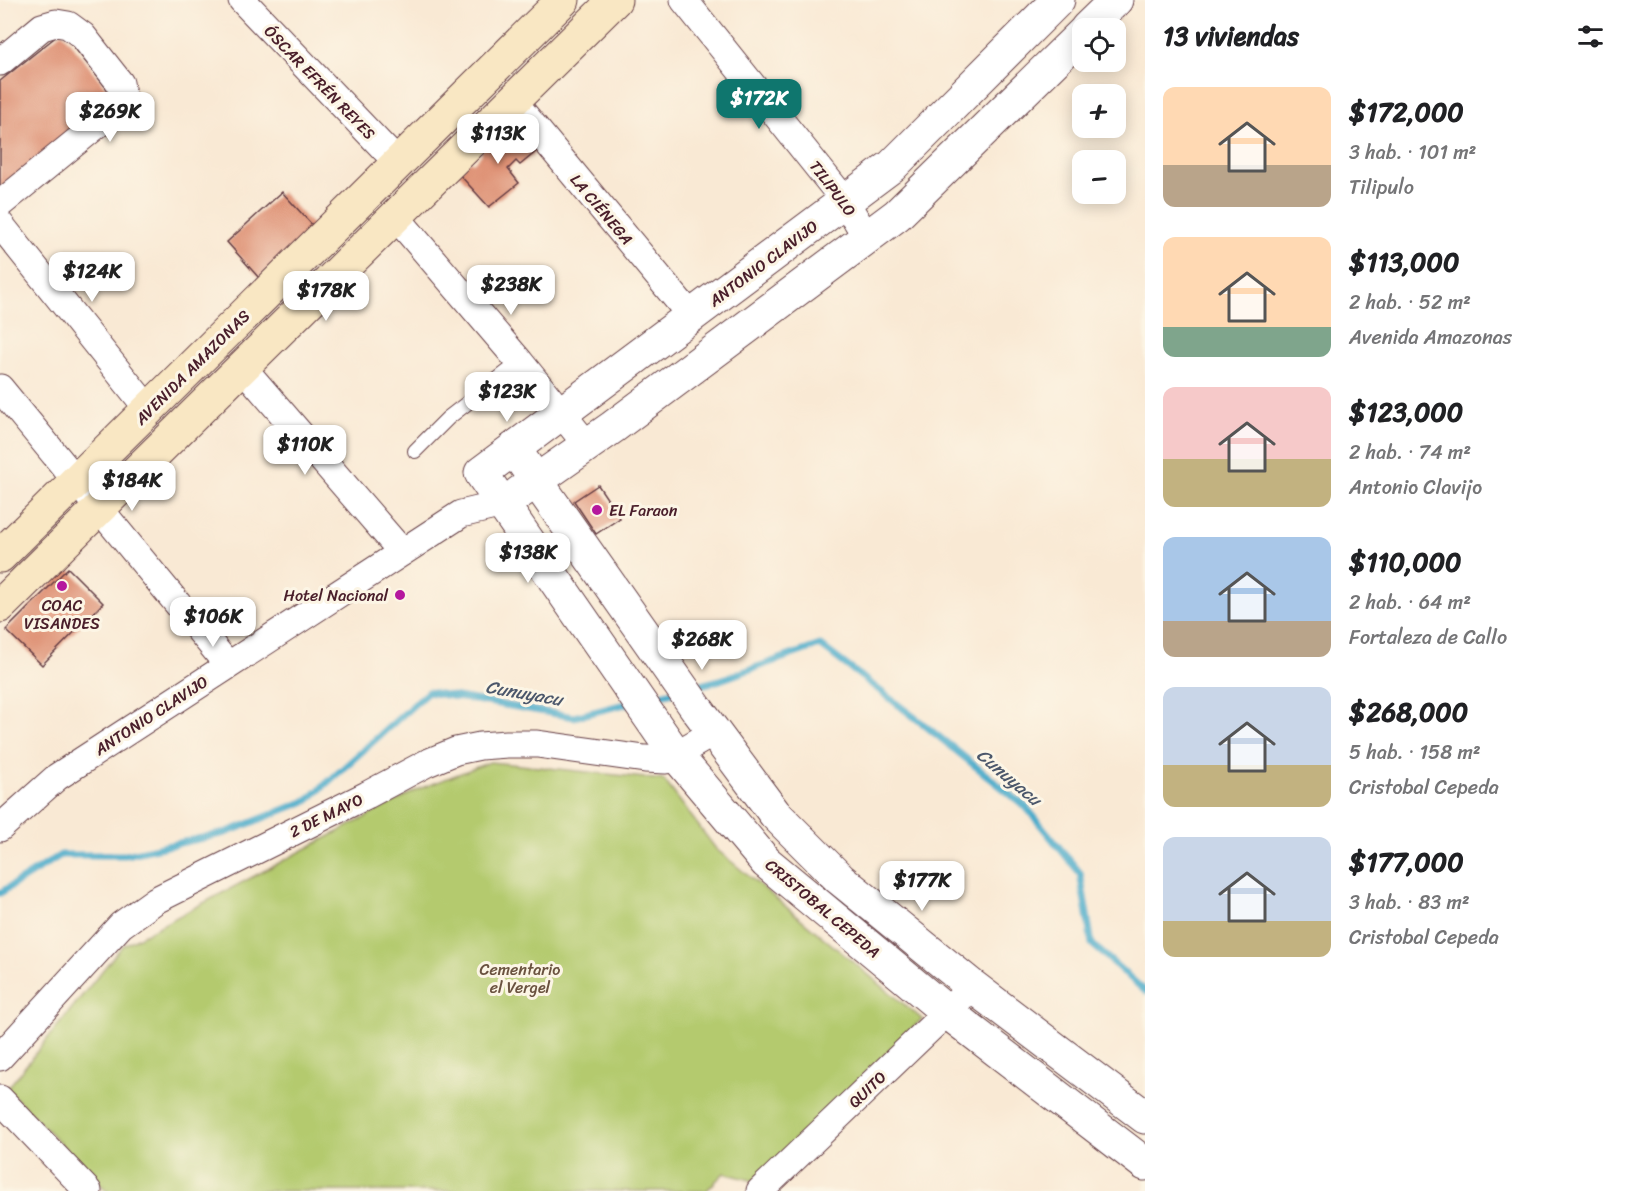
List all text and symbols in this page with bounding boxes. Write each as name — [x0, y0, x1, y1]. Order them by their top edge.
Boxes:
text: 13 viviendas — [1163, 13, 1299, 59]
street label: ÓSCAR EFRÉN REYES — [257, 18, 383, 147]
map controls — [1072, 18, 1126, 204]
button: locate — [1072, 18, 1126, 72]
icon: filters — [1574, 20, 1607, 53]
pin: $172K — [717, 79, 801, 130]
text: $172K — [730, 81, 788, 116]
button: + — [1072, 84, 1126, 138]
text: $172,000 — [1349, 89, 1464, 135]
pin: $269K — [68, 92, 152, 143]
text: $269K — [80, 94, 140, 129]
icon: home — [1211, 111, 1283, 183]
pin: $113K — [456, 114, 540, 165]
text: $113K — [471, 116, 525, 151]
text: 3 hab. · 101 m² — [1349, 135, 1476, 170]
button: − — [1072, 150, 1126, 204]
street label: TILIPULO — [802, 154, 864, 223]
street label: LA CIÉNEGA — [563, 167, 641, 252]
text: Tilipulo — [1349, 170, 1414, 205]
street label: ANTONIO CLAVIJO — [701, 212, 824, 315]
text: $113,000 — [1349, 239, 1459, 285]
pin: $124K — [50, 252, 134, 303]
text: $124K — [63, 254, 121, 289]
icon: home — [1211, 261, 1283, 333]
pin: $238K — [469, 265, 553, 316]
text: $238K — [481, 267, 541, 302]
pin: $178K — [284, 271, 368, 322]
text: $178K — [297, 273, 355, 308]
text: 2 hab. · 52 m² — [1349, 285, 1471, 320]
street label: AVENIDA AMAZONAS — [127, 302, 257, 433]
text: Avenida Amazonas — [1349, 320, 1512, 355]
pin: $123K — [465, 372, 549, 423]
text: $123K — [479, 374, 535, 409]
text: $123,000 — [1349, 389, 1463, 435]
icon: home — [1211, 411, 1283, 483]
pin: $110K — [263, 425, 347, 476]
text: $110K — [277, 427, 333, 462]
text: 2 hab. · 74 m² — [1349, 435, 1471, 470]
pin: $184K — [90, 461, 174, 512]
text: $184K — [103, 463, 161, 498]
text: Antonio Clavijo — [1349, 470, 1482, 505]
place label: EL Faraon — [609, 496, 678, 525]
marker: EL Faraon — [590, 503, 604, 517]
pin: $138K — [486, 533, 570, 584]
text: $138K — [499, 535, 557, 570]
text: $110,000 — [1349, 539, 1462, 585]
icon: home — [1211, 561, 1283, 633]
marker: COAC VISANDES — [55, 579, 69, 593]
place label: Hotel Nacional — [284, 581, 388, 610]
text: 2 hab. · 64 m² — [1349, 585, 1471, 620]
marker: Hotel Nacional — [393, 588, 407, 602]
place label: COAC VISANDES — [24, 591, 100, 638]
pin: $106K — [171, 597, 255, 648]
text: $106K — [184, 599, 242, 634]
pin: $268K — [660, 620, 744, 671]
text: Fortaleza de Callo — [1349, 620, 1507, 655]
text: $268K — [672, 622, 732, 657]
street label: ANTONIO CLAVIJO — [88, 668, 214, 764]
water label: Cunuyacu — [483, 671, 567, 716]
text: $268,000 — [1349, 689, 1468, 735]
icon: home — [1211, 711, 1283, 783]
text: 5 hab. · 158 m² — [1349, 735, 1481, 770]
water label: Cunuyacu — [969, 740, 1051, 816]
text: Cristobal Cepeda — [1349, 770, 1499, 805]
street label: 2 DE MAYO — [284, 785, 368, 846]
text: $177,000 — [1349, 839, 1464, 885]
street label: CRISTOBAL CEPEDA — [759, 851, 887, 966]
pin: $177K — [880, 861, 964, 912]
icon: home — [1211, 861, 1283, 933]
text: $177K — [893, 863, 951, 898]
text: 3 hab. · 83 m² — [1349, 885, 1470, 920]
text: Cristobal Cepeda — [1349, 920, 1499, 955]
park label: Cementario el Vergel — [480, 955, 560, 1002]
street label: QUITO — [841, 1063, 894, 1115]

